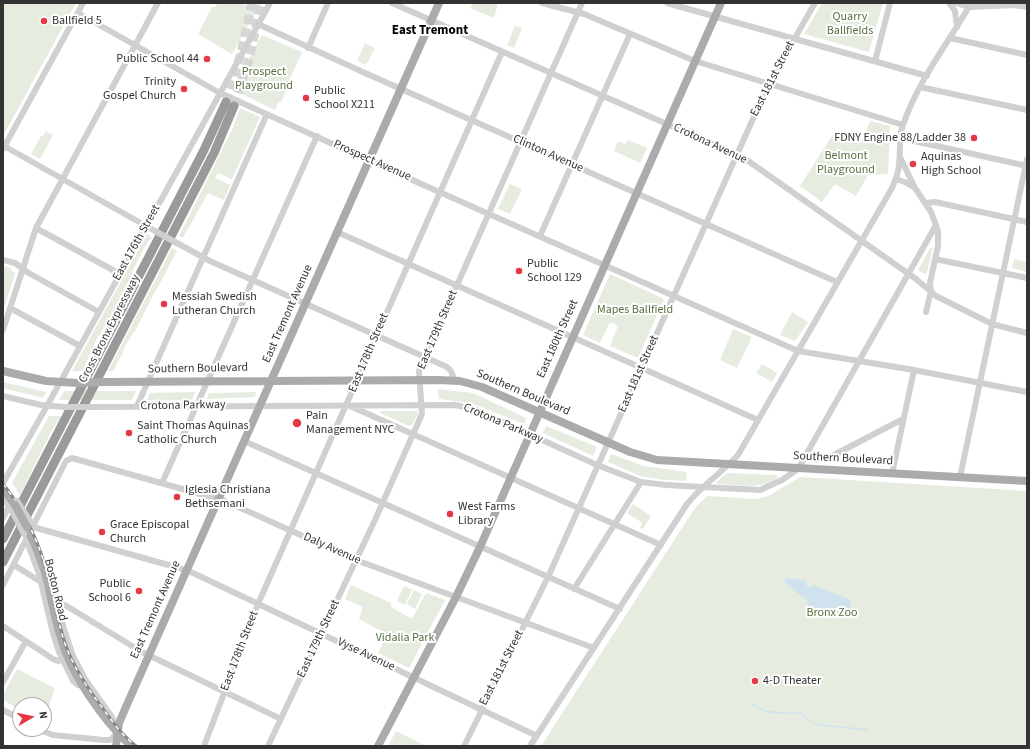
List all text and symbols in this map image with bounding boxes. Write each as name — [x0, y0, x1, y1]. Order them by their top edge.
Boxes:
park label: Quarry Ballfields — [827, 10, 873, 38]
place label: Ballfield 5 — [52, 14, 102, 28]
marker: Ballfield 5 — [39, 16, 49, 26]
district label: East Tremont — [392, 23, 468, 39]
street label: East 181st Street — [748, 39, 798, 119]
place label: Public School 44 — [116, 52, 199, 66]
marker: Public School 44 — [202, 54, 212, 64]
park label: Prospect Playground — [235, 65, 293, 93]
place label: Trinity Gospel Church — [103, 75, 176, 103]
marker: Trinity Gospel Church — [179, 84, 189, 94]
place label: Public School X211 — [314, 84, 375, 112]
marker: Public School X211 — [301, 93, 311, 103]
street label: Crotona Avenue — [671, 121, 749, 167]
place label: FDNY Engine 88/Ladder 38 — [834, 131, 966, 145]
street label: Clinton Avenue — [510, 132, 586, 176]
marker: FDNY Engine 88/Ladder 38 — [969, 133, 979, 143]
street label: Prospect Avenue — [331, 137, 413, 185]
park label: Belmont Playground — [817, 149, 875, 177]
place label: Aquinas High School — [921, 150, 981, 178]
marker: Aquinas High School — [908, 159, 918, 169]
street label: East 176th Street — [110, 203, 164, 283]
place label: Public School 129 — [527, 257, 582, 285]
street label: East Tremont Avenue — [260, 263, 316, 365]
marker: Public School 129 — [514, 266, 524, 276]
street label: Cross Bronx Expressway — [76, 272, 144, 386]
street label: East 179th Street — [415, 288, 461, 372]
place label: Messiah Swedish Lutheran Church — [172, 290, 257, 318]
street label: East 180th Street — [534, 297, 582, 381]
marker: Messiah Swedish Lutheran Church — [159, 299, 169, 309]
park label: Mapes Ballfield — [597, 303, 673, 317]
street label: East 178th Street — [346, 311, 392, 395]
street label: East 181st Street — [616, 333, 662, 415]
street label: Southern Boulevard — [148, 361, 248, 377]
street label: Southern Boulevard — [474, 367, 572, 419]
street label: Crotona Parkway — [140, 398, 226, 414]
street label: Crotona Parkway — [461, 401, 545, 447]
place label: Pain Management NYC — [306, 409, 394, 437]
marker: Pain Management NYC — [291, 417, 303, 429]
place label: Saint Thomas Aquinas Catholic Church — [137, 419, 249, 447]
marker: Saint Thomas Aquinas Catholic Church — [124, 428, 134, 438]
street label: Southern Boulevard — [793, 449, 893, 469]
place label: Iglesia Christiana Bethsemani — [185, 483, 271, 511]
marker: Iglesia Christiana Bethsemani — [172, 492, 182, 502]
place label: West Farms Library — [458, 500, 515, 528]
marker: West Farms Library — [445, 509, 455, 519]
place label: Grace Episcopal Church — [110, 518, 189, 546]
marker: Grace Episcopal Church — [97, 527, 107, 537]
street label: Daly Avenue — [301, 530, 363, 568]
street label: Boston Road — [40, 557, 70, 623]
street label: East Tremont Avenue — [128, 559, 184, 661]
place label: Public School 6 — [88, 577, 131, 605]
marker: Public School 6 — [134, 586, 144, 596]
street label: East 179th Street — [295, 598, 343, 680]
park label: Bronx Zoo — [806, 606, 858, 620]
street label: East 178th Street — [218, 609, 262, 693]
street label: East 181st Street — [477, 628, 527, 708]
park label: Vidalia Park — [376, 631, 434, 645]
street label: Vyse Avenue — [335, 635, 397, 675]
place label: 4-D Theater — [763, 674, 821, 688]
marker: 4-D Theater — [750, 676, 760, 686]
north arrow — [12, 697, 52, 737]
text: N — [35, 710, 51, 720]

